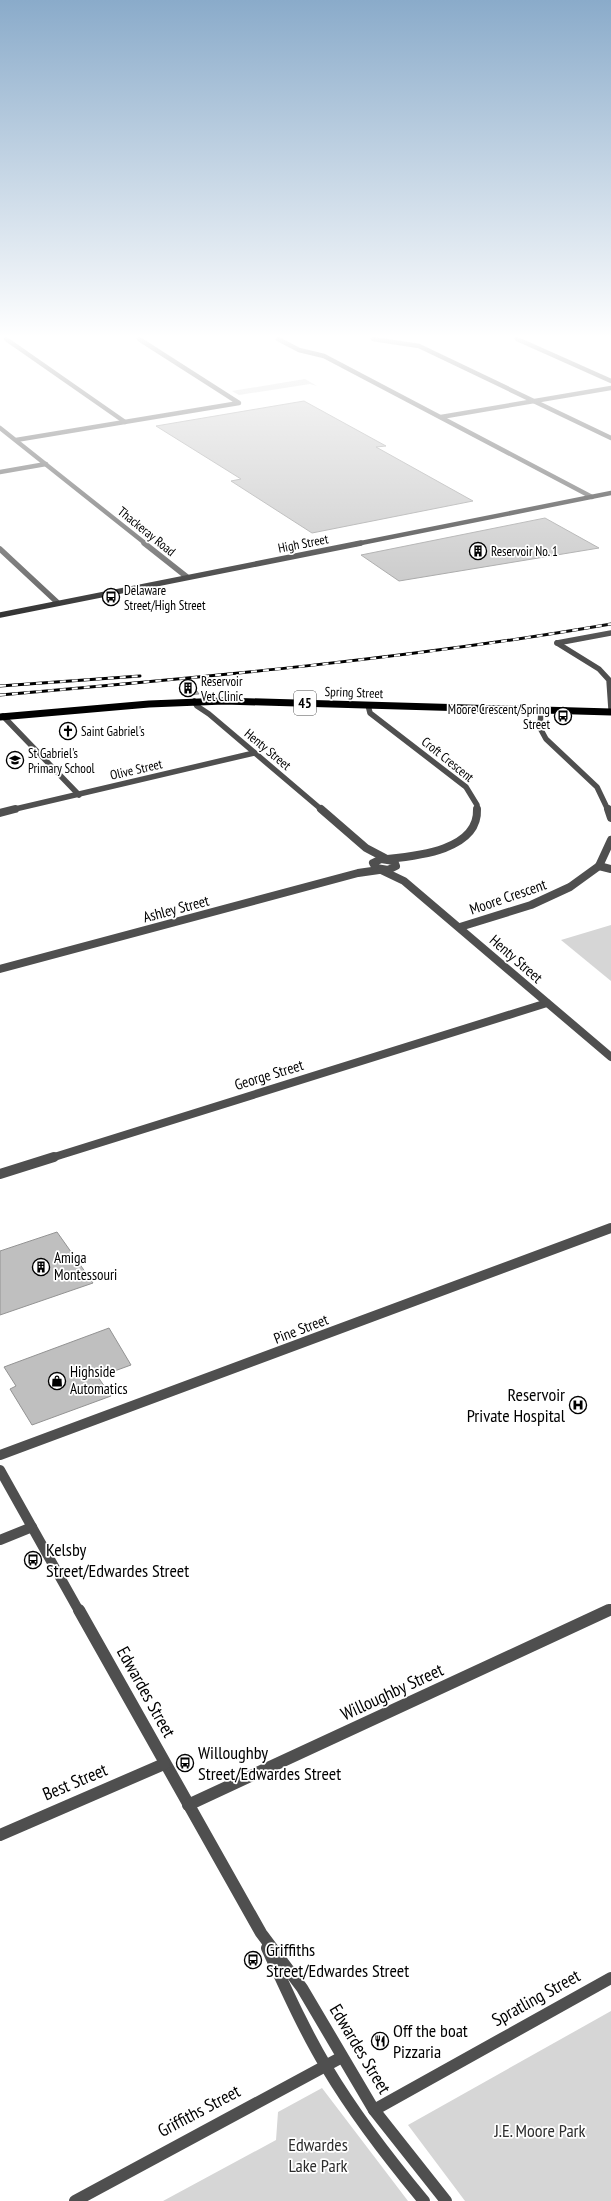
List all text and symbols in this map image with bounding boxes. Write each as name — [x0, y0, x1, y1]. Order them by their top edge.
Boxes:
street label: Thackeray Road — [114, 503, 179, 560]
street label: High Street — [277, 530, 330, 557]
building icon: Reservoir No. 1 — [468, 541, 488, 561]
place label: Reservoir No. 1 — [491, 543, 558, 560]
place label: Delaware Street/High Street — [124, 582, 206, 614]
bus stop icon: Delaware Street/High Street — [101, 587, 121, 607]
place label: Reservoir Vet Clinic — [200, 673, 243, 705]
building icon: Reservoir Vet Clinic — [178, 678, 198, 698]
street label: Spring Street — [324, 683, 384, 702]
road number: 45 — [294, 691, 316, 715]
place label: Moore Crescent/Spring Street — [448, 701, 550, 733]
bus stop icon: Moore Crescent/Spring Street — [553, 706, 573, 726]
church icon: Saint Gabriel's — [58, 721, 78, 741]
place label: Saint Gabriel's — [81, 723, 145, 740]
street label: Henty Street — [241, 725, 295, 774]
street label: Croft Crescent — [418, 733, 478, 786]
place label: St Gabriel's Primary School — [28, 745, 95, 777]
school or university icon: St Gabriel's Primary School — [5, 750, 25, 770]
street label: Olive Street — [108, 755, 164, 784]
street label: Moore Crescent — [467, 875, 549, 919]
street label: Ashley Street — [141, 891, 211, 926]
street label: Henty Street — [486, 930, 547, 987]
street label: George Street — [232, 1055, 306, 1094]
place label: Amiga Montessouri — [54, 1248, 117, 1284]
building icon: Amiga Montessouri — [31, 1257, 51, 1277]
street label: Pine Street — [271, 1309, 331, 1348]
place label: Highside Automatics — [70, 1362, 128, 1398]
shop icon: Highside Automatics — [47, 1371, 67, 1391]
place label: Reservoir Private Hospital — [467, 1383, 566, 1427]
hospital icon: Reservoir Private Hospital — [568, 1395, 588, 1415]
place label: Kelsby Street/Edwardes Street — [46, 1538, 189, 1582]
bus stop icon: Kelsby Street/Edwardes Street — [23, 1550, 43, 1570]
street label: Edwardes Street — [112, 1642, 181, 1741]
street label: Willoughby Street — [337, 1658, 447, 1725]
place label: Willoughby Street/Edwardes Street — [198, 1741, 341, 1785]
bus stop icon: Willoughby Street/Edwardes Street — [175, 1753, 195, 1773]
street label: Best Street — [39, 1758, 111, 1805]
place label: Griffiths Street/Edwardes Street — [266, 1938, 409, 1982]
bus stop icon: Griffiths Street/Edwardes Street — [243, 1950, 263, 1970]
street label: Spratling Street — [488, 1964, 584, 2031]
street label: Edwardes Street — [325, 2000, 396, 2098]
place label: Off the boat Pizzaria — [393, 2019, 468, 2063]
restaurant icon: Off the boat Pizzaria — [370, 2031, 390, 2051]
street label: Griffiths Street — [154, 2079, 244, 2142]
park label: J.E. Moore Park — [493, 2119, 586, 2142]
park label: Edwardes Lake Park — [288, 2133, 348, 2177]

